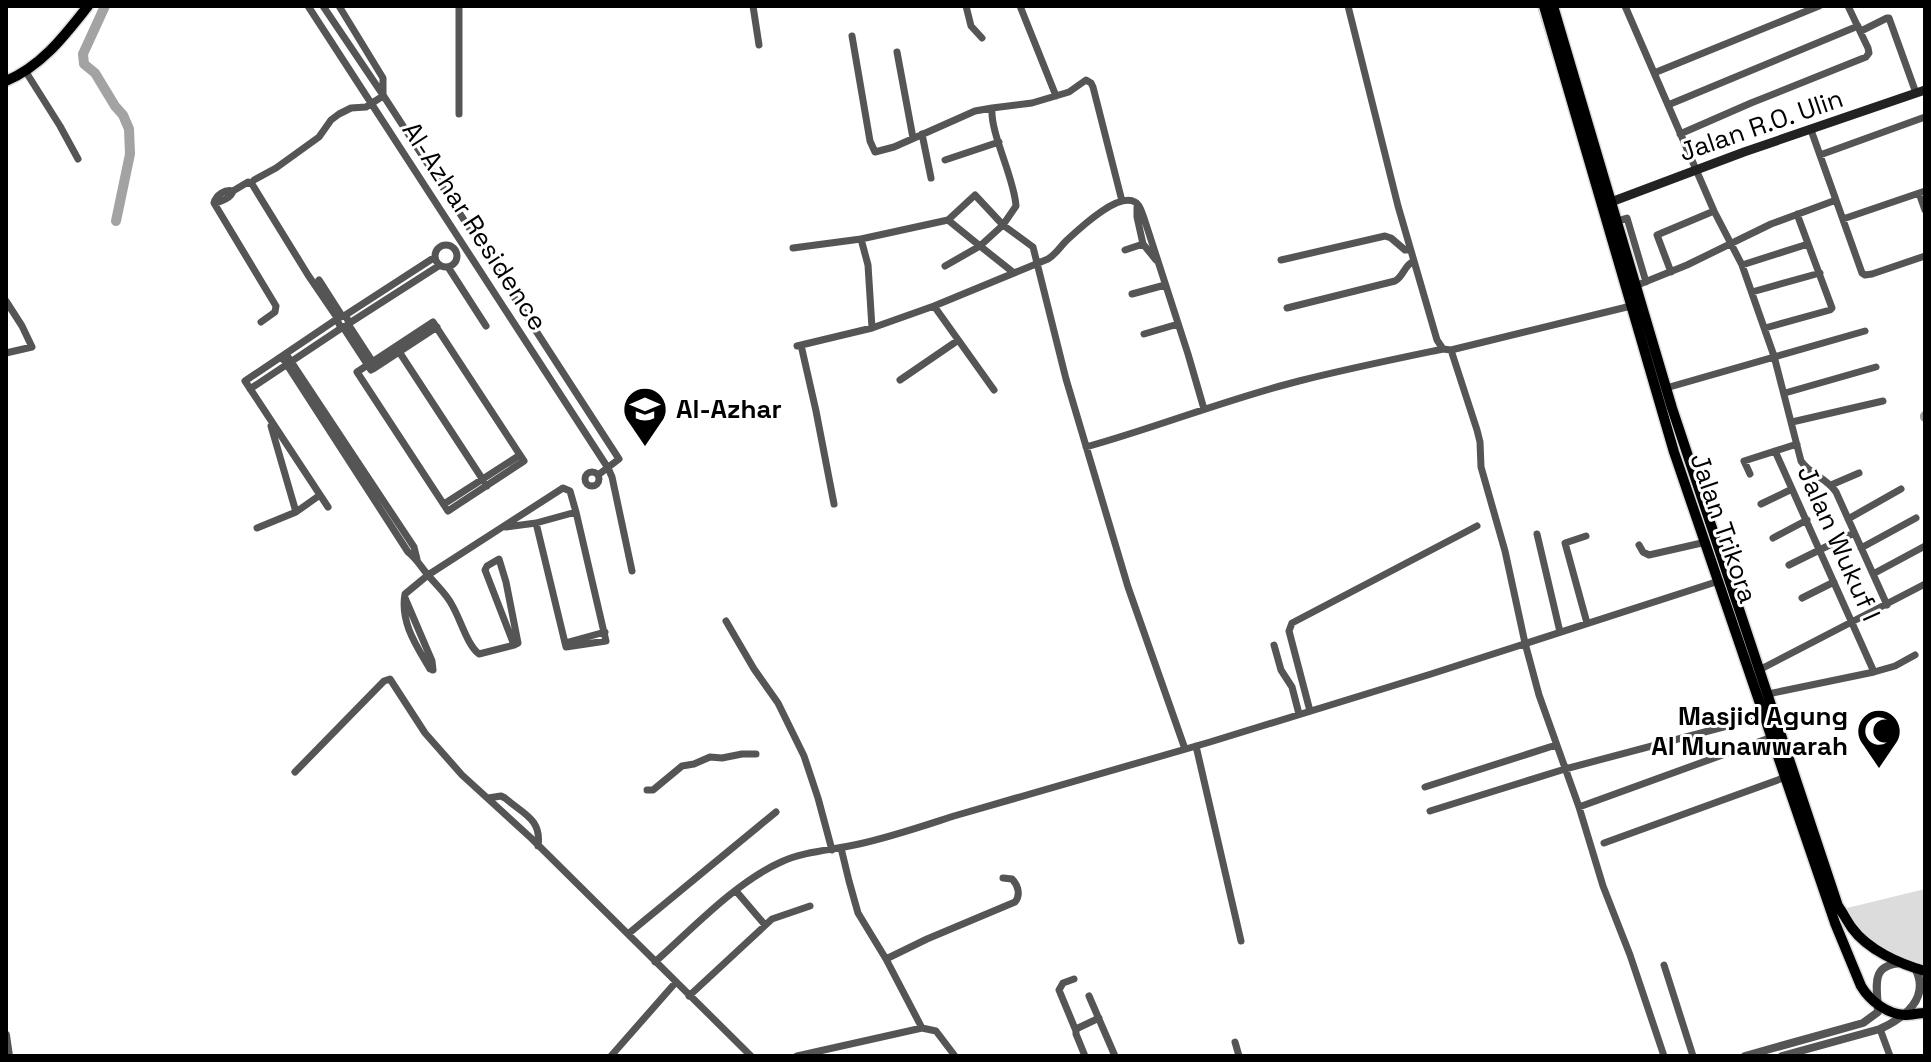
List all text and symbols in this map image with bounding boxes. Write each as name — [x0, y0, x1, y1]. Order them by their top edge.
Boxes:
street label: Jalan R.O. Ulin — [1674, 81, 1848, 169]
street label: Al-Azhar Residence — [395, 115, 555, 337]
school or university icon: Al-Azhar — [621, 385, 669, 448]
place label: Al-Azhar — [676, 392, 782, 426]
street label: Jalan Trikora — [1683, 449, 1766, 607]
street label: Jalan Wukuf I — [1790, 460, 1888, 626]
place label: Masjid Agung Al Munawwarah — [1651, 699, 1848, 763]
mosque icon: Masjid Agung Al Munawwarah — [1855, 707, 1903, 770]

